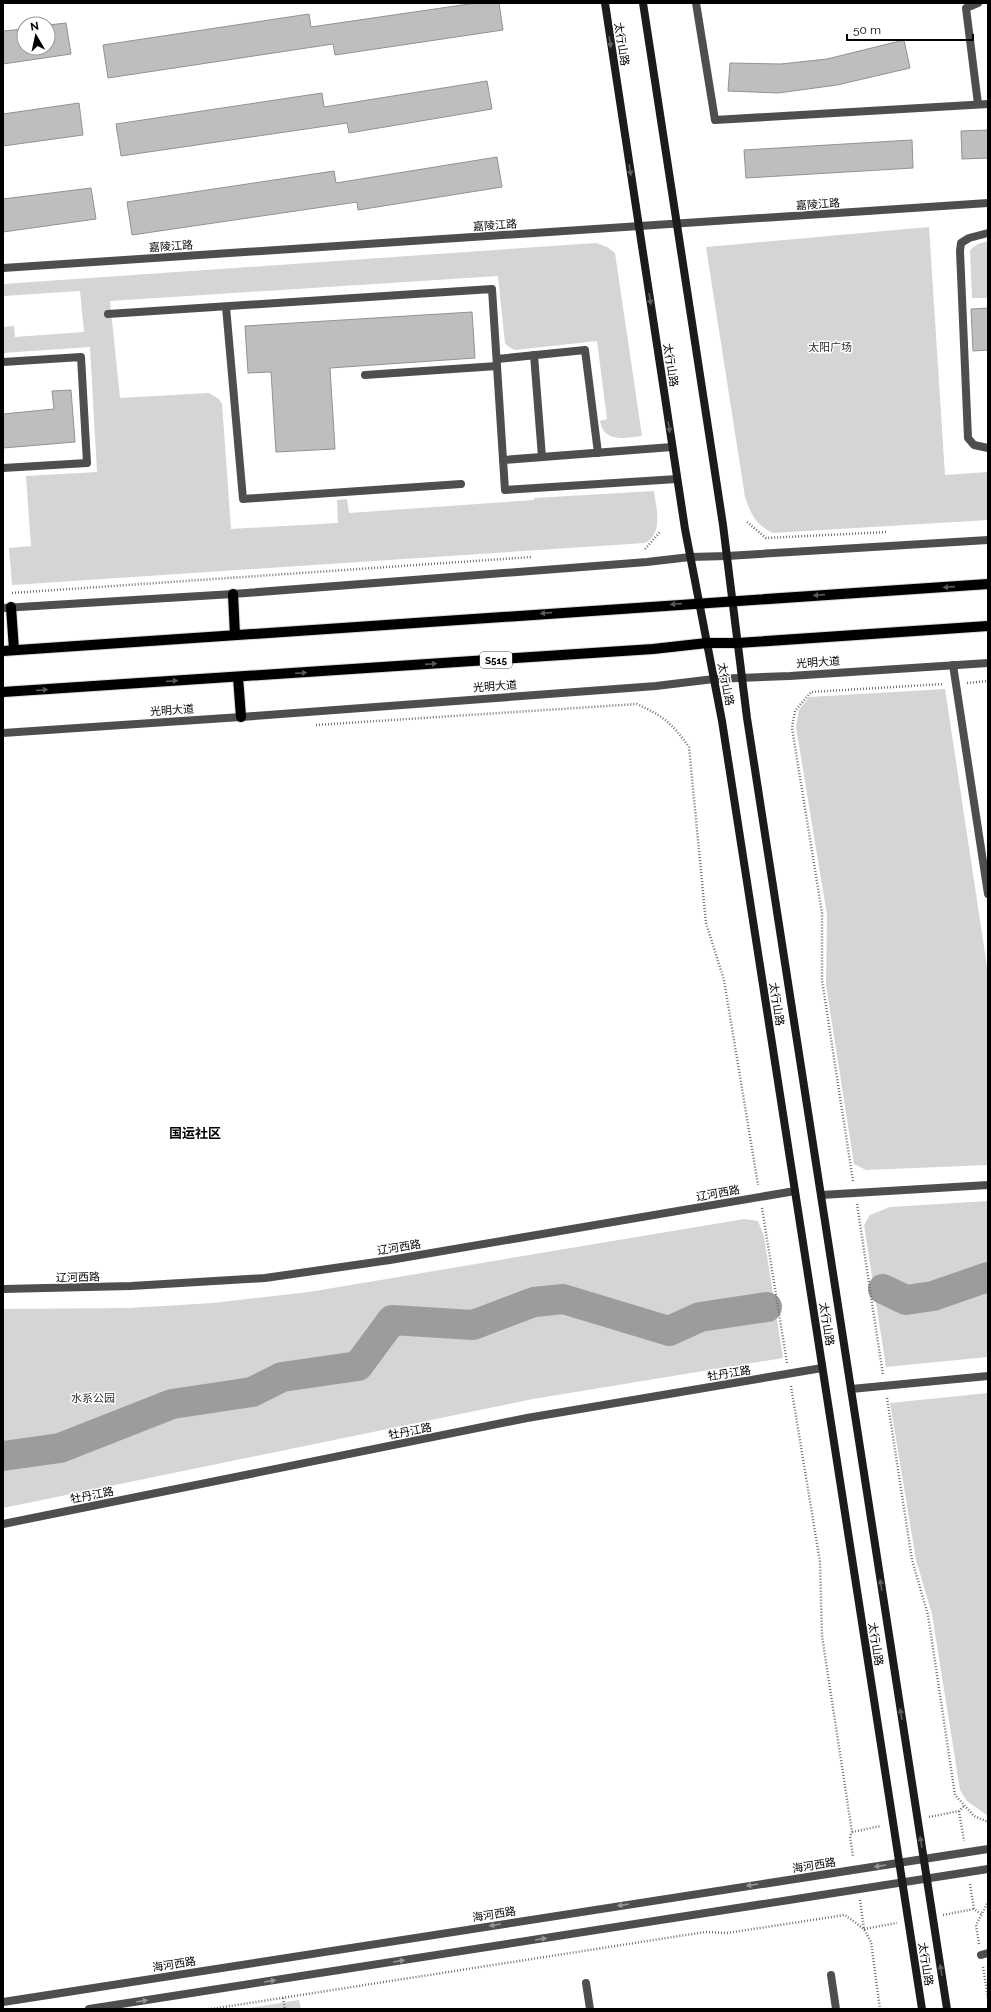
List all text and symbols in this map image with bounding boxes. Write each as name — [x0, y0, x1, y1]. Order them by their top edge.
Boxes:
north arrow — [16, 16, 56, 56]
scale bar — [847, 16, 973, 42]
text: N — [29, 20, 40, 34]
street label: 太行山路 — [612, 21, 631, 67]
text: 50 m — [853, 23, 881, 37]
one-way arrow — [608, 35, 614, 48]
one-way arrow — [627, 164, 633, 176]
street label: 嘉陵江路 — [796, 196, 840, 213]
street label: 嘉陵江路 — [473, 217, 517, 234]
street label: 嘉陵江路 — [149, 238, 193, 255]
one-way arrow — [647, 292, 653, 305]
park label: 太阳广场 — [808, 341, 852, 354]
street label: 太行山路 — [661, 342, 680, 388]
one-way arrow — [666, 421, 672, 433]
one-way arrow — [943, 583, 955, 590]
one-way arrow — [813, 591, 825, 598]
one-way arrow — [670, 601, 682, 608]
one-way arrow — [540, 610, 552, 617]
road number: S515 — [480, 652, 512, 668]
street label: 光明大道 — [796, 654, 840, 671]
one-way arrow — [425, 660, 437, 667]
street label: 太行山路 — [715, 661, 736, 707]
one-way arrow — [295, 669, 307, 676]
one-way arrow — [166, 678, 178, 685]
street label: 光明大道 — [473, 678, 517, 695]
one-way arrow — [36, 686, 48, 693]
street label: 光明大道 — [150, 702, 194, 719]
street label: 太行山路 — [767, 981, 786, 1027]
district label: 国运社区 — [169, 1126, 221, 1141]
street label: 辽河西路 — [695, 1183, 741, 1204]
street label: 辽河西路 — [376, 1238, 422, 1257]
street label: 辽河西路 — [56, 1271, 100, 1284]
street label: 太行山路 — [817, 1301, 836, 1347]
street label: 牡丹江路 — [706, 1364, 752, 1383]
park label: 水系公园 — [71, 1392, 115, 1405]
street label: 牡丹江路 — [387, 1421, 433, 1442]
street label: 牡丹江路 — [69, 1485, 115, 1506]
one-way arrow — [878, 1579, 884, 1591]
street label: 太行山路 — [866, 1621, 885, 1667]
one-way arrow — [898, 1707, 904, 1720]
one-way arrow — [918, 1836, 924, 1848]
street label: 海河西路 — [791, 1856, 837, 1875]
one-way arrow — [874, 1863, 886, 1869]
one-way arrow — [746, 1883, 758, 1889]
one-way arrow — [617, 1903, 629, 1909]
street label: 海河西路 — [471, 1905, 517, 1924]
one-way arrow — [489, 1923, 501, 1929]
one-way arrow — [535, 1936, 547, 1942]
street label: 太行山路 — [916, 1941, 935, 1987]
street label: 海河西路 — [151, 1955, 197, 1974]
one-way arrow — [393, 1958, 405, 1964]
one-way arrow — [938, 1964, 944, 1977]
one-way arrow — [264, 1978, 276, 1984]
one-way arrow — [136, 1998, 148, 2004]

